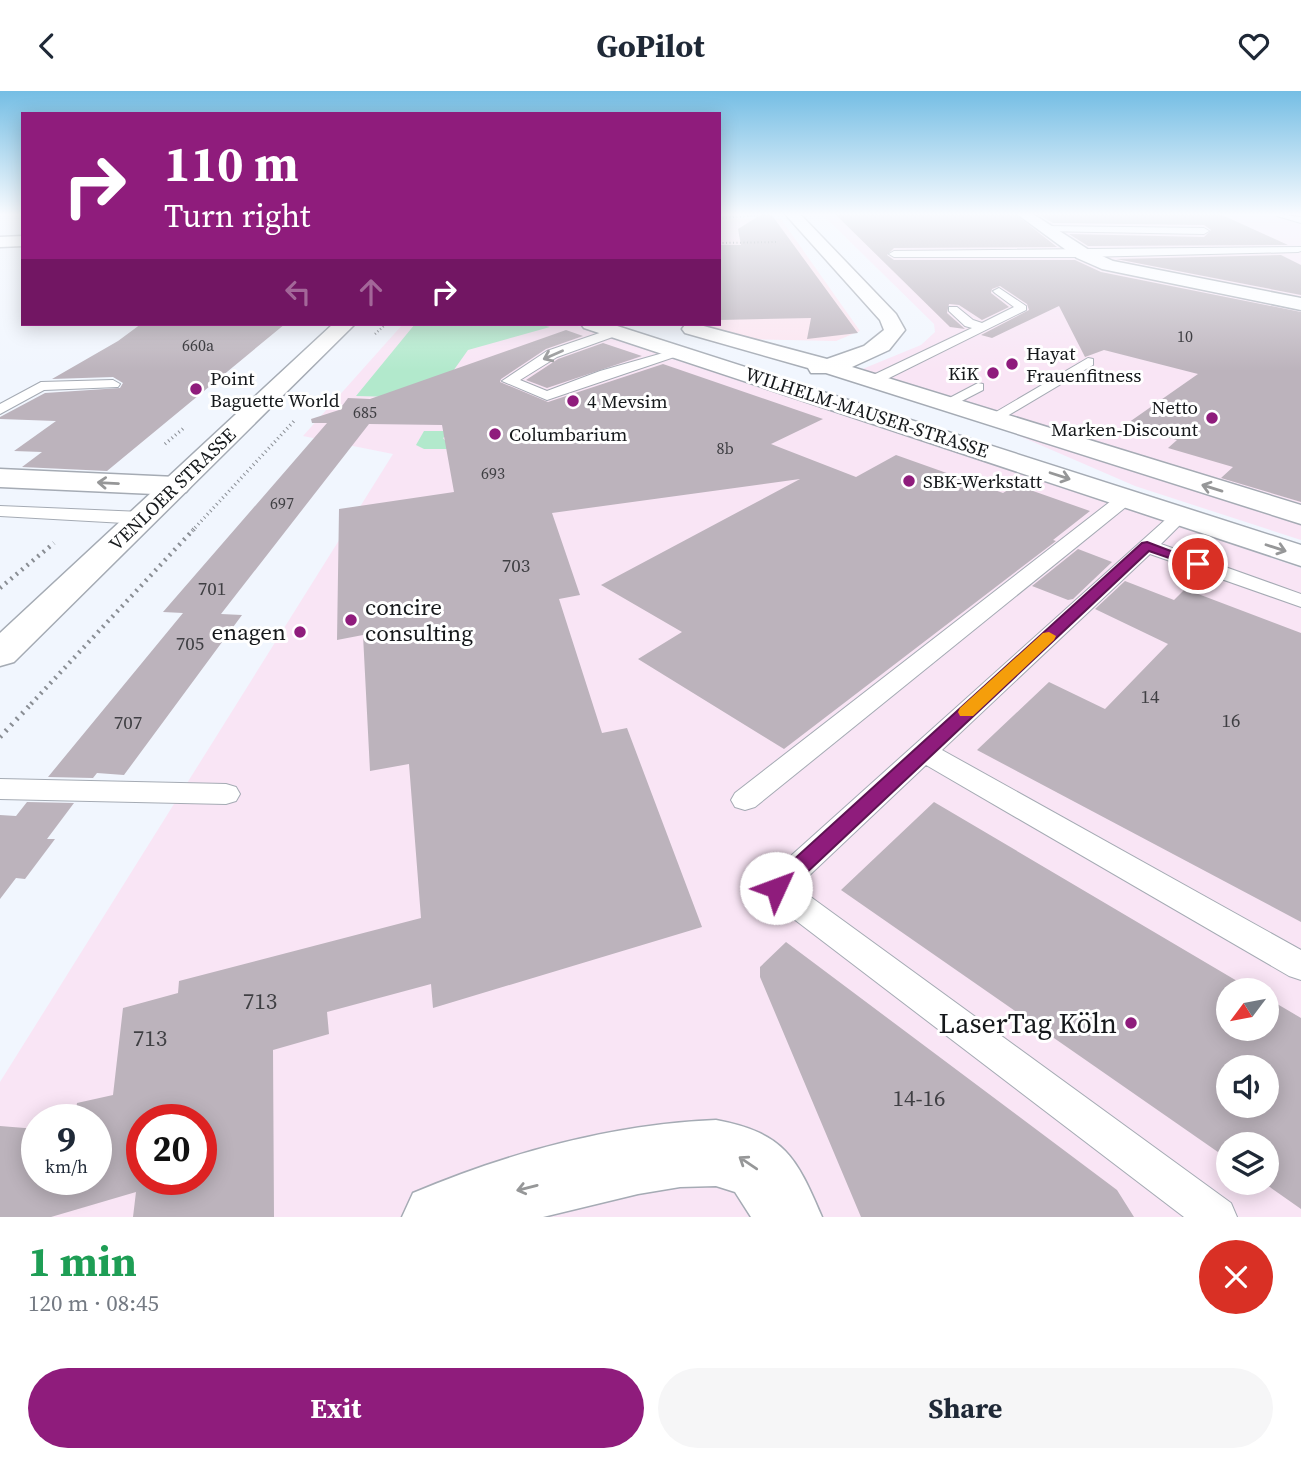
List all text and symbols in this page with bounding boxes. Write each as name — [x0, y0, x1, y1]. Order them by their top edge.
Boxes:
text: GoPilot — [596, 24, 705, 68]
icon: back — [28, 27, 66, 65]
icon: heart — [1235, 27, 1273, 65]
text: 110 m — [164, 130, 299, 197]
icon: right — [49, 140, 140, 231]
text: Turn right — [164, 194, 310, 238]
icon: left — [279, 273, 317, 311]
icon: ahead — [352, 273, 390, 311]
icon: right — [425, 273, 463, 311]
house number: 10 — [1177, 325, 1193, 347]
house number: 660a — [182, 334, 215, 356]
place label: Hayat Frauenfitness — [1026, 340, 1142, 388]
one-way arrow — [543, 349, 564, 362]
marker: Hayat Frauenfitness — [1004, 356, 1020, 372]
street label: WILHELM-MAUSER-STRASSE — [742, 360, 992, 464]
place label: KiK — [948, 360, 979, 386]
place label: Point Baguette World — [210, 365, 340, 413]
marker: KiK — [985, 365, 1001, 381]
marker: Point Baguette World — [188, 381, 204, 397]
place label: 4 Mevsim — [587, 388, 668, 414]
marker: 4 Mevsim — [565, 393, 581, 409]
place label: Netto Marken-Discount — [1051, 394, 1199, 442]
house number: 685 — [353, 401, 377, 423]
marker: Netto Marken-Discount — [1204, 410, 1220, 426]
place label: Columbarium — [509, 421, 627, 447]
street label: VENLOER STRASSE — [103, 422, 241, 556]
marker: Columbarium — [487, 426, 503, 442]
house number: 8b — [716, 437, 734, 459]
house number: 693 — [481, 462, 505, 484]
place label: SBK-Werkstatt — [923, 468, 1043, 494]
one-way arrow — [1049, 471, 1071, 483]
marker: SBK-Werkstatt — [901, 473, 917, 489]
one-way arrow — [97, 476, 120, 489]
one-way arrow — [1202, 481, 1224, 493]
house number: 697 — [270, 492, 294, 514]
pin — [1168, 534, 1228, 594]
one-way arrow — [1265, 542, 1287, 555]
icon: arrive — [1179, 545, 1217, 583]
house number: 703 — [502, 552, 530, 578]
house number: 701 — [198, 575, 226, 601]
place label: concire consulting — [365, 591, 473, 649]
marker: concire consulting — [343, 612, 359, 628]
place label: enagen — [212, 616, 286, 648]
marker: enagen — [292, 624, 308, 640]
house number: 705 — [176, 630, 204, 656]
house number: 14 — [1140, 683, 1160, 709]
house number: 16 — [1221, 707, 1241, 733]
house number: 707 — [114, 709, 142, 735]
position arrow — [739, 851, 813, 925]
north arrow — [1216, 978, 1279, 1041]
map controls — [1216, 978, 1279, 1195]
house number: 713 — [243, 985, 277, 1017]
place label: LaserTag Köln — [938, 1004, 1117, 1042]
marker: LaserTag Köln — [1123, 1015, 1139, 1031]
house number: 713 — [133, 1022, 167, 1054]
button: sound — [1216, 1055, 1279, 1118]
house number: 14-16 — [892, 1082, 946, 1114]
speed limit sign: 20 — [126, 1104, 217, 1195]
text: 9 — [57, 1116, 76, 1164]
button: layers — [1216, 1132, 1279, 1195]
text: km/h — [45, 1154, 88, 1179]
one-way arrow — [739, 1156, 758, 1171]
one-way arrow — [516, 1182, 539, 1195]
text: 1 min — [28, 1232, 137, 1290]
button: close — [1199, 1240, 1273, 1314]
text: 120 m · 08:45 — [28, 1287, 159, 1319]
button: Exit — [28, 1368, 644, 1448]
button: Share — [658, 1368, 1273, 1448]

